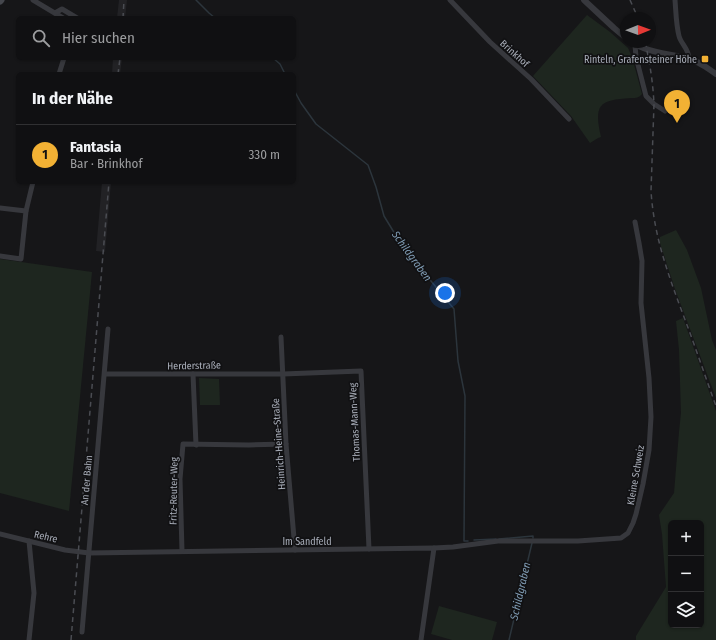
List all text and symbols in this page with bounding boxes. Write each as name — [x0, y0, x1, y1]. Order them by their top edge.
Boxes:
north arrow — [620, 12, 656, 48]
search box — [16, 16, 296, 60]
icon: search — [30, 27, 52, 49]
text: Hier suchen — [62, 29, 135, 47]
street label: Brinkhof — [497, 38, 532, 71]
place label: Rinteln, Grafensteiner Höhe — [584, 54, 697, 66]
marker: Rinteln, Grafensteiner Höhe — [700, 54, 710, 64]
text: In der Nähe — [32, 88, 113, 109]
pin: 1 — [664, 90, 690, 123]
text: Fantasia — [70, 138, 121, 156]
text: 1 — [42, 147, 48, 162]
text: 330 m — [248, 147, 280, 162]
text: Bar · Brinkhof — [70, 156, 142, 171]
water label: Schildgraben — [388, 228, 434, 284]
your location — [435, 283, 455, 303]
street label: Herderstraße — [167, 360, 221, 372]
street label: Thomas-Mann-Weg — [347, 382, 363, 462]
street label: Heinrich-Heine-Straße — [270, 398, 288, 490]
street label: Kleine Schweiz — [625, 444, 647, 506]
street label: An der Bahn — [79, 455, 95, 505]
street label: Fritz-Reuter-Weg — [167, 457, 181, 525]
map controls — [668, 520, 704, 628]
button: + — [668, 520, 704, 556]
street label: Rehre — [33, 528, 59, 545]
street label: Im Sandfeld — [283, 536, 332, 548]
button: − — [668, 556, 704, 592]
water label: Schildgraben — [507, 561, 534, 622]
button: layers — [668, 592, 704, 628]

